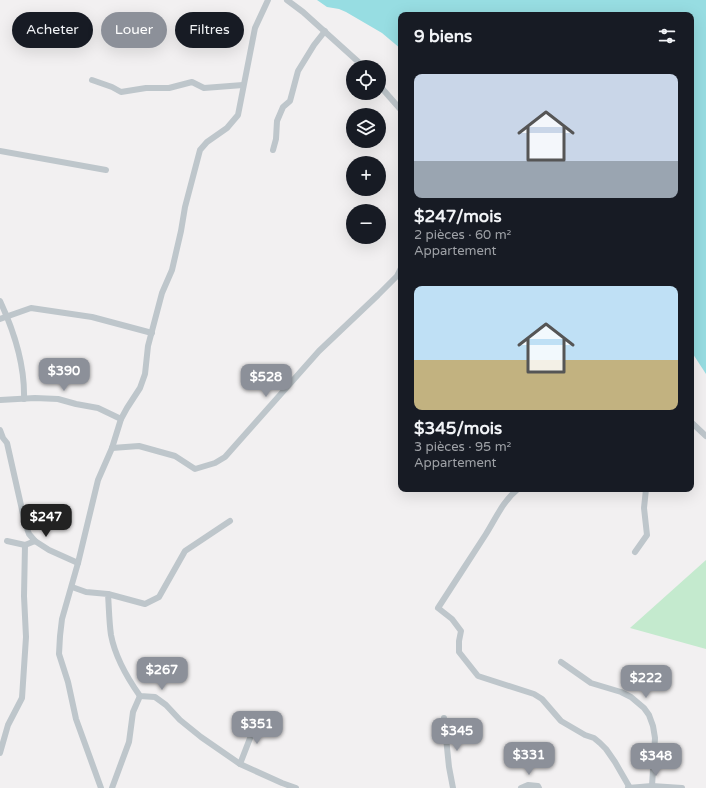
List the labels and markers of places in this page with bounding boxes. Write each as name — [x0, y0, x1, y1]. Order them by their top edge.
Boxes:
pin: $390 — [40, 358, 88, 392]
pin: $528 — [242, 364, 290, 398]
pin: $247 — [22, 504, 70, 538]
pin: $267 — [138, 657, 186, 691]
pin: $222 — [622, 665, 670, 699]
pin: $351 — [233, 711, 281, 745]
pin: $345 — [433, 718, 481, 752]
pin: $331 — [505, 742, 553, 776]
pin: $348 — [632, 743, 680, 777]

